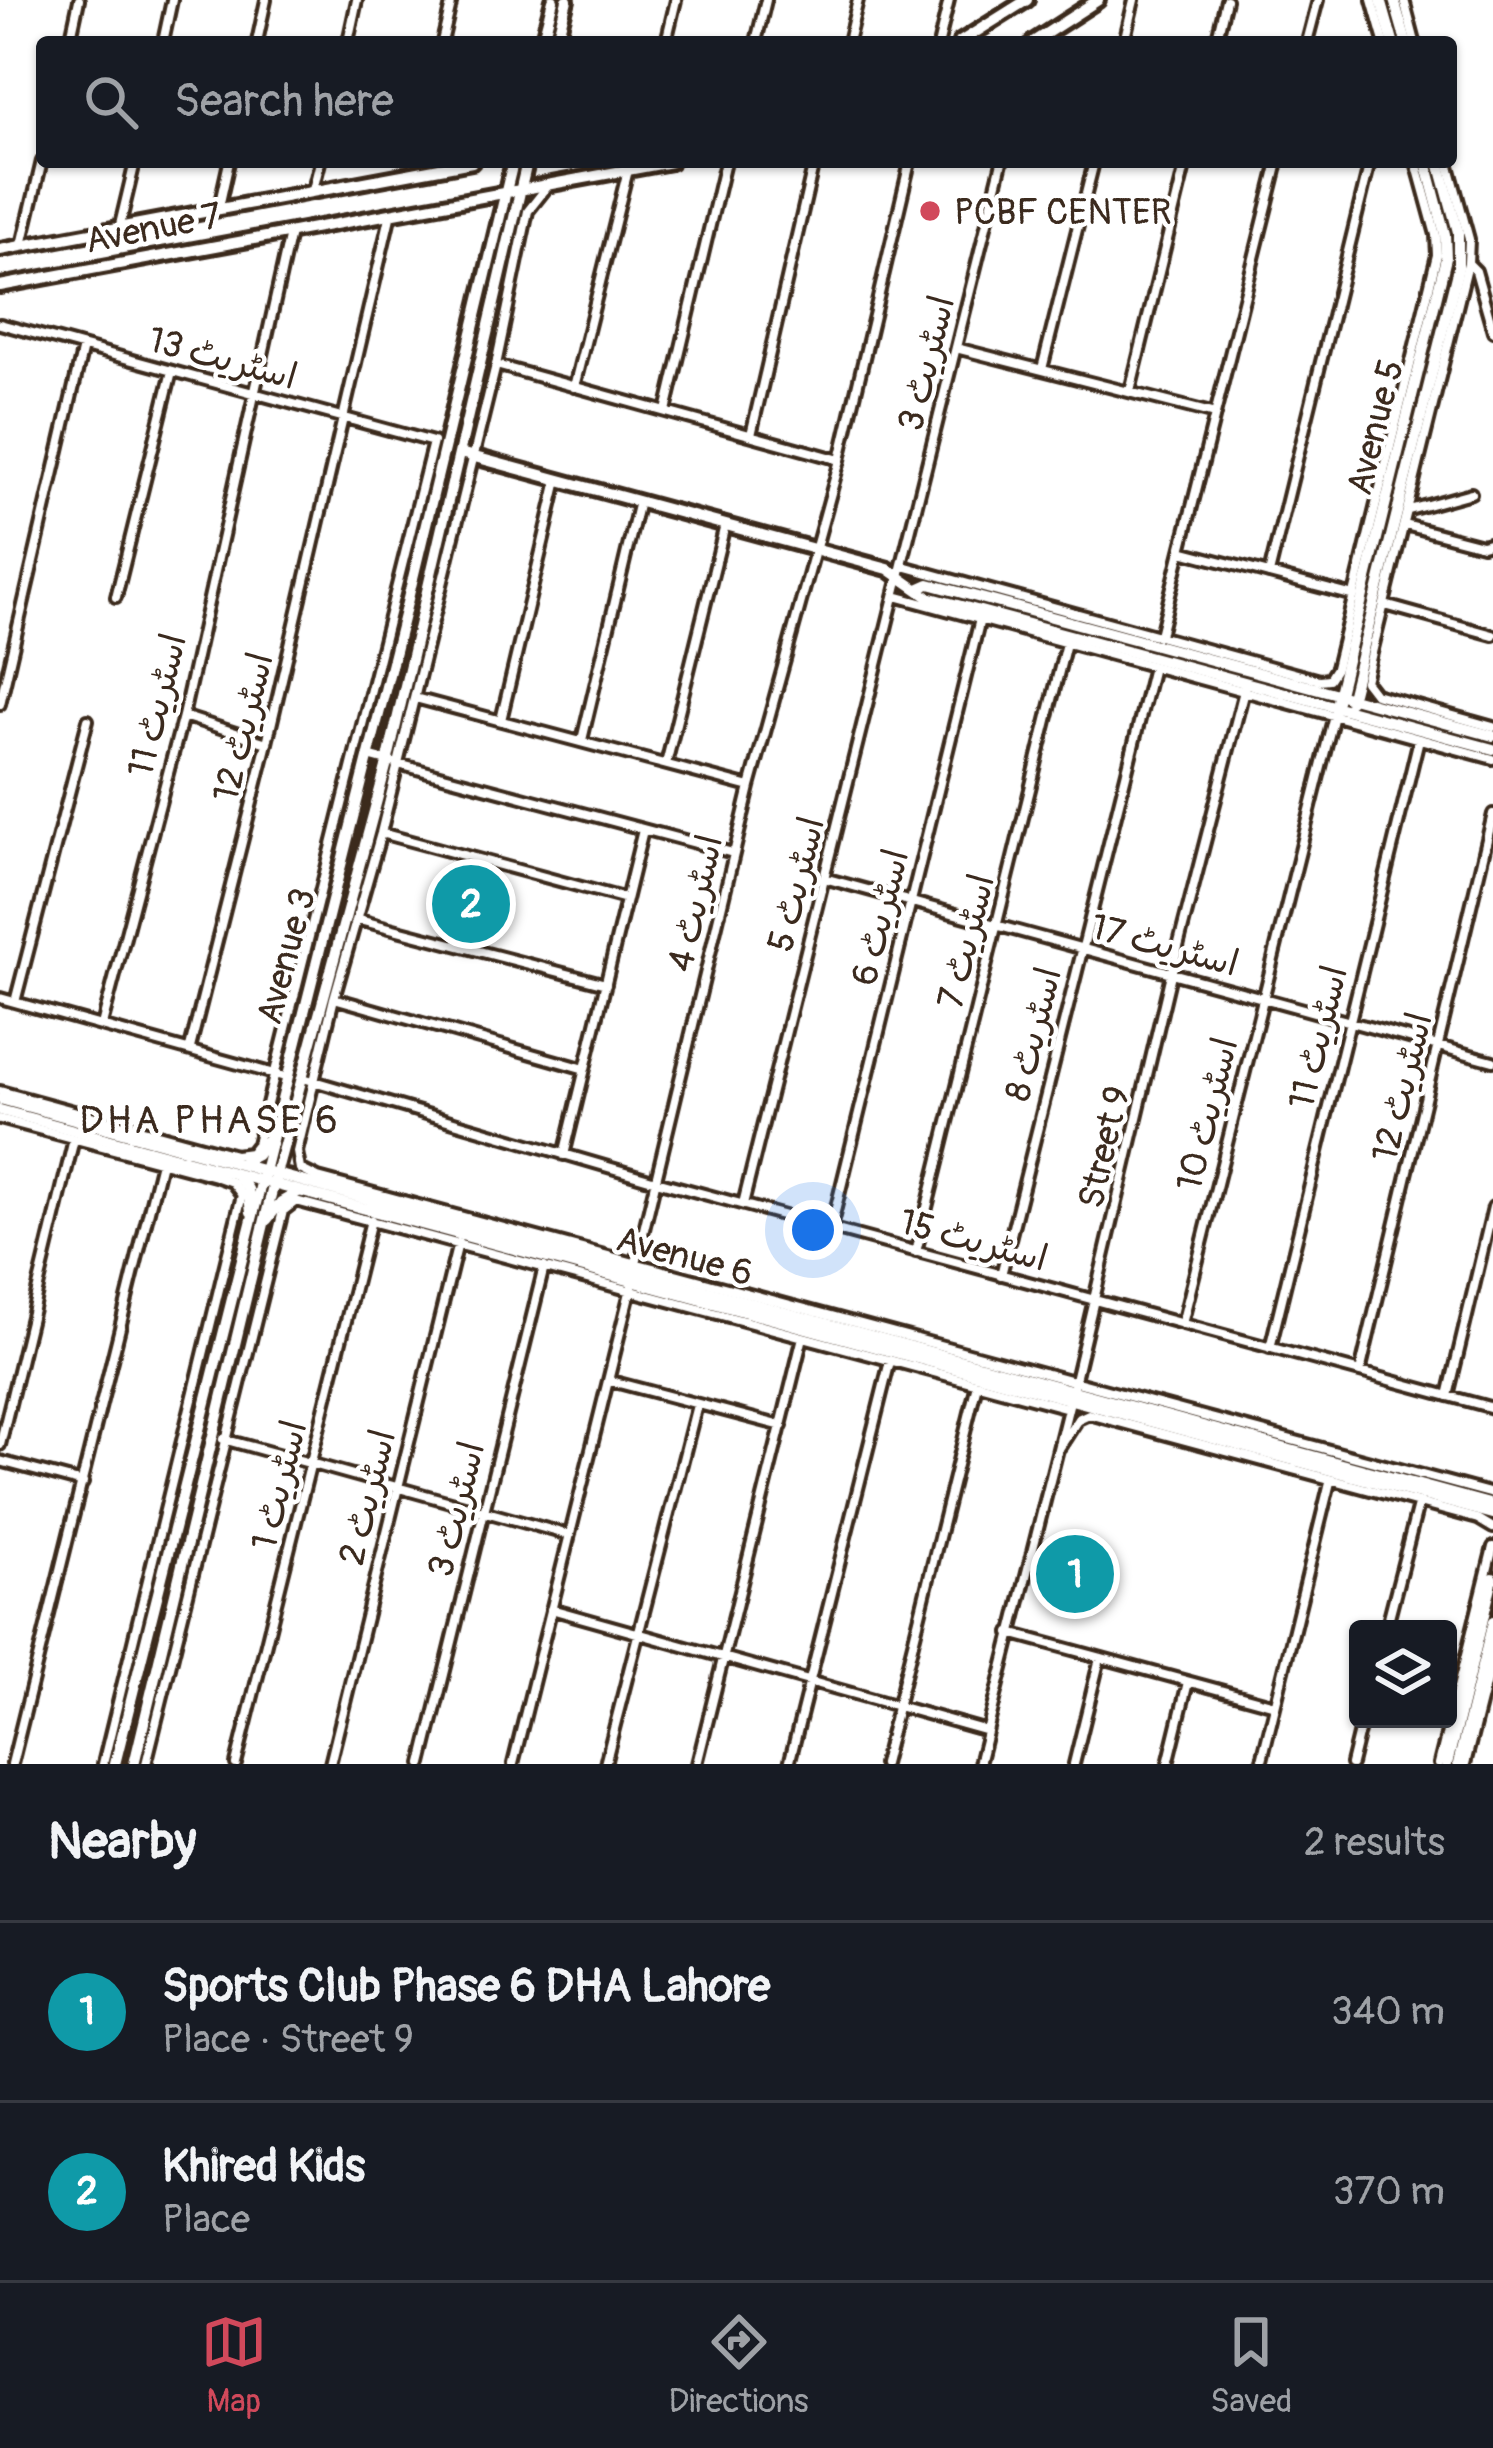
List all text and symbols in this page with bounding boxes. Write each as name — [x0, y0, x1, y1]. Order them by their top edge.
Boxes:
search box — [36, 36, 1457, 168]
icon: search — [78, 69, 144, 135]
text: Search here — [174, 74, 394, 130]
place label: PCBF CENTER — [954, 190, 1171, 235]
street label: Avenue 7 — [81, 193, 225, 264]
marker: PCBF CENTER — [917, 198, 943, 224]
street label: اسٹریٹ 3 — [888, 291, 965, 436]
street label: اسٹریٹ 13 — [143, 317, 302, 400]
street label: Avenue 5 — [1337, 355, 1414, 500]
street label: اسٹریٹ 11 — [118, 629, 197, 782]
street label: اسٹریٹ 12 — [203, 648, 284, 806]
street label: اسٹریٹ 5 — [758, 812, 835, 956]
street label: اسٹریٹ 4 — [658, 831, 733, 976]
street label: اسٹریٹ 6 — [842, 845, 919, 990]
pin: 2 — [432, 859, 510, 949]
street label: اسٹریٹ 7 — [928, 870, 1005, 1013]
street label: Avenue 3 — [247, 884, 326, 1029]
street label: اسٹریٹ 17 — [1086, 904, 1243, 987]
street label: اسٹریٹ 11 — [1279, 961, 1358, 1114]
street label: اسٹریٹ 8 — [995, 963, 1072, 1106]
street label: اسٹریٹ 12 — [1362, 1008, 1443, 1166]
street label: اسٹریٹ 10 — [1167, 1033, 1248, 1196]
street label: Street 9 — [1069, 1082, 1140, 1213]
district label: DHA PHASE 6 — [79, 1096, 341, 1145]
street label: اسٹریٹ 15 — [895, 1199, 1052, 1282]
your location — [783, 1200, 843, 1260]
street label: Avenue 6 — [611, 1217, 758, 1296]
street label: اسٹریٹ 1 — [242, 1416, 317, 1555]
street label: اسٹریٹ 2 — [329, 1425, 406, 1570]
street label: اسٹریٹ 3 — [418, 1437, 495, 1582]
pin: 1 — [1036, 1529, 1114, 1619]
map controls — [1349, 1620, 1457, 1728]
button: layers — [1349, 1620, 1457, 1728]
text: Nearby — [48, 1810, 196, 1874]
text: 2 results — [1304, 1818, 1445, 1867]
text: Sports Club Phase 6 DHA Lahore — [162, 1959, 770, 2015]
text: 1 — [79, 1987, 95, 2036]
text: 340 m — [1331, 1987, 1445, 2036]
text: Place · Street 9 — [162, 2015, 414, 2064]
text: Khired Kids — [162, 2139, 365, 2195]
text: 2 — [76, 2167, 98, 2216]
text: 370 m — [1333, 2167, 1445, 2216]
text: Place — [162, 2195, 250, 2244]
tab: Map — [201, 2309, 267, 2422]
tab: Directions — [669, 2309, 809, 2422]
tab: Saved — [1210, 2309, 1292, 2422]

